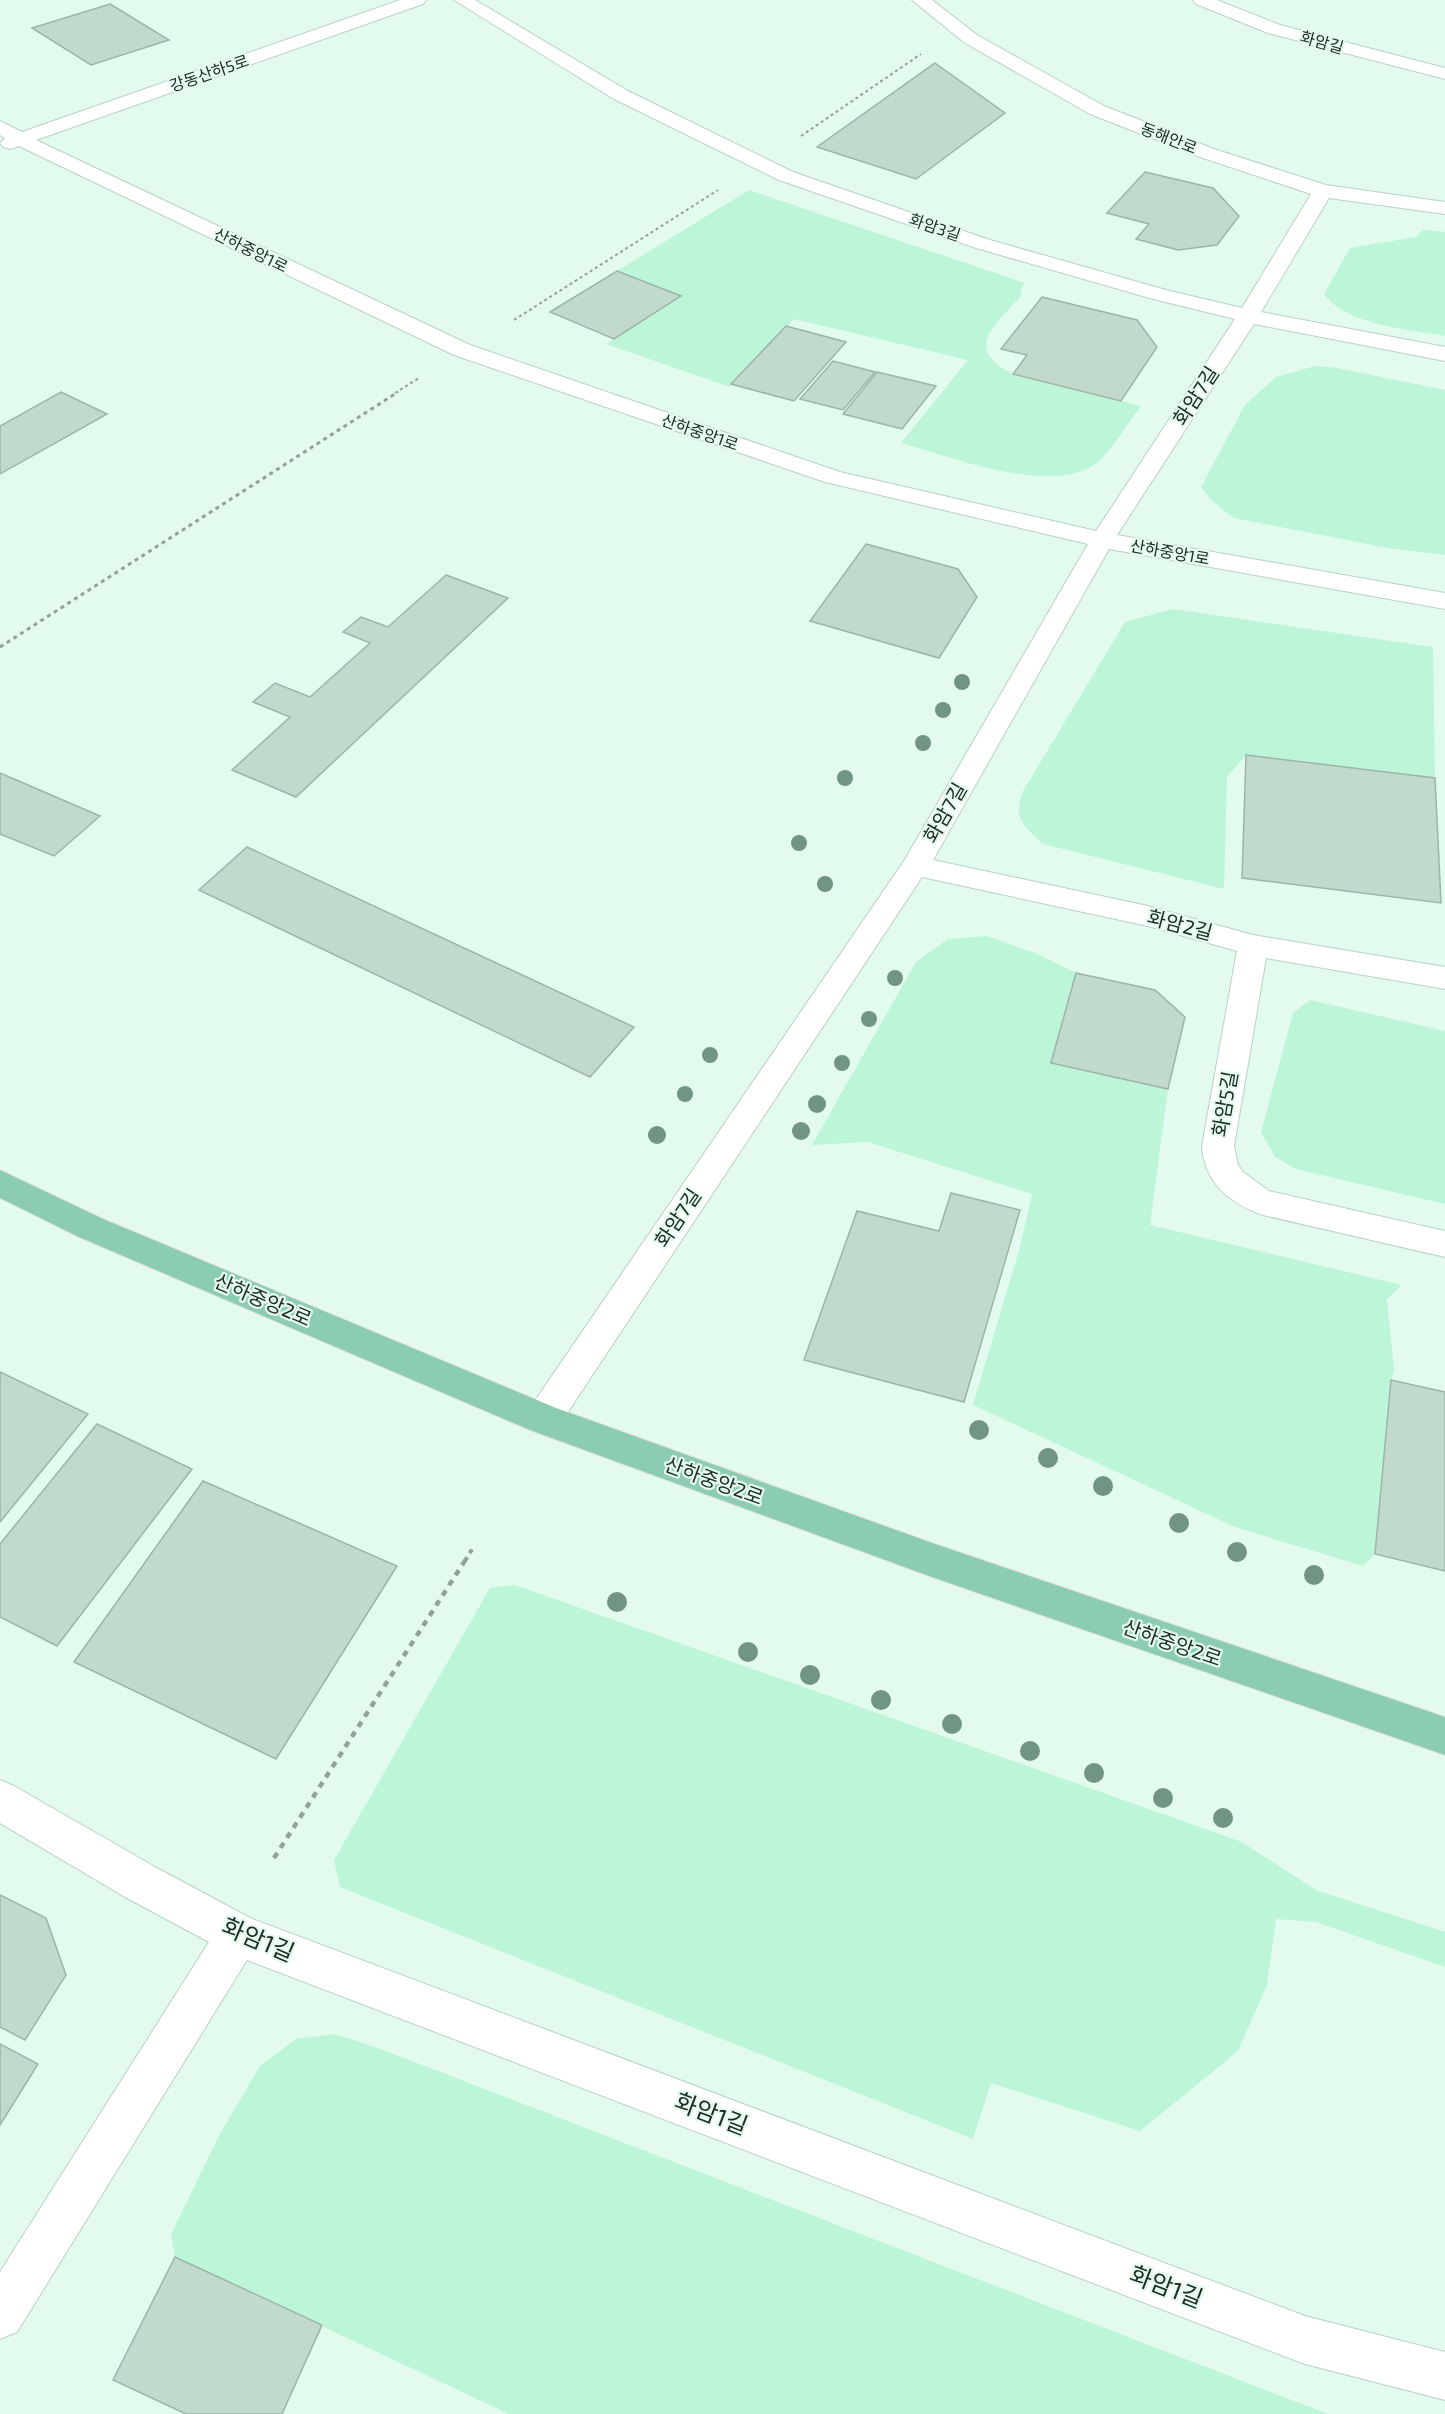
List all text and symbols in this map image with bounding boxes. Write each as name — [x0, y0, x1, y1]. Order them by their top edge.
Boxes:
street label: 화암길 — [1298, 26, 1346, 57]
street label: 강동산하5로 — [167, 50, 251, 95]
street label: 동해안로 — [1138, 118, 1200, 157]
street label: 화암3길 — [907, 209, 963, 244]
street label: 산하중앙1로 — [211, 223, 292, 276]
street label: 화암7길 — [1167, 361, 1223, 429]
street label: 산하중앙1로 — [659, 410, 741, 454]
street label: 산하중앙1로 — [1129, 535, 1211, 568]
street label: 화암7길 — [917, 778, 971, 847]
street label: 화암2길 — [1145, 904, 1215, 944]
street label: 화암5길 — [1206, 1069, 1242, 1138]
street label: 화암7길 — [649, 1184, 705, 1251]
street label: 산하중앙2로 — [211, 1268, 316, 1330]
street label: 산하중앙2로 — [662, 1451, 767, 1509]
street label: 산하중앙2로 — [1120, 1614, 1225, 1670]
street label: 화암1길 — [218, 1910, 299, 1967]
street label: 화암1길 — [671, 2085, 752, 2140]
street label: 화암1길 — [1126, 2258, 1207, 2313]

